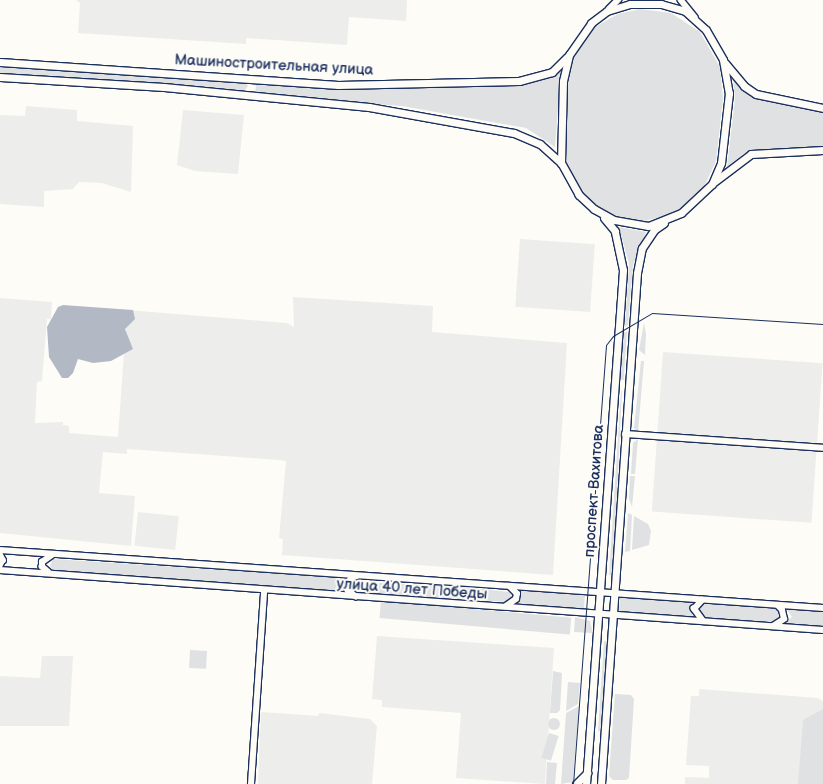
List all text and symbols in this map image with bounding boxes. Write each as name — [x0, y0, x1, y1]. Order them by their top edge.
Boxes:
street label: Машиностроительная улица — [174, 51, 374, 79]
street label: проспект Вахитова — [580, 424, 608, 558]
street label: улица 40 лет Победы — [336, 575, 488, 603]

